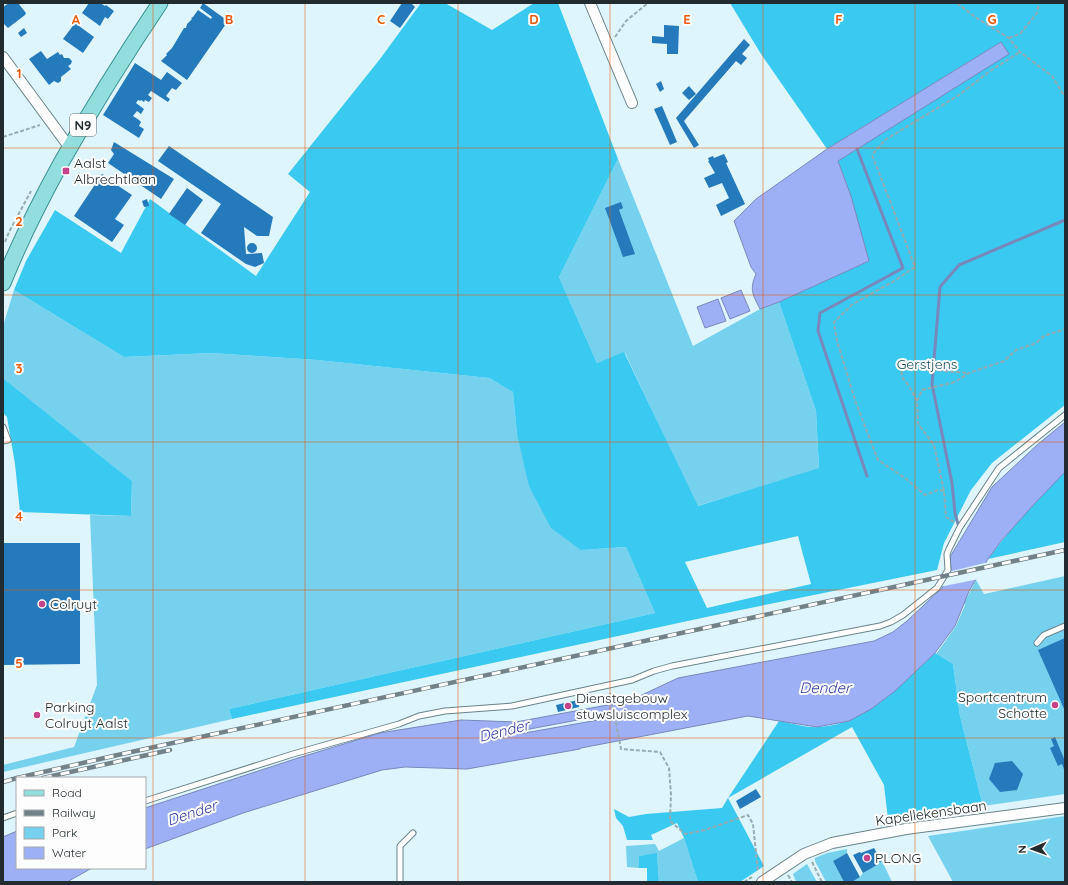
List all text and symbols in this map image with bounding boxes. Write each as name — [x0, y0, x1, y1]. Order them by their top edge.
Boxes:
text: A — [72, 11, 81, 27]
text: B — [225, 11, 233, 27]
text: C — [377, 11, 385, 27]
text: D — [529, 11, 539, 27]
text: E — [683, 11, 691, 27]
text: F — [835, 11, 843, 27]
text: G — [987, 11, 997, 27]
text: 1 — [16, 65, 22, 81]
road number: N9 — [70, 114, 96, 136]
place label: Aalst Albrechtlaan — [74, 154, 156, 188]
marker: Aalst Albrechtlaan — [61, 166, 71, 176]
text: 2 — [15, 213, 23, 229]
park label: Gerstjens — [897, 355, 957, 373]
text: 3 — [16, 360, 23, 376]
text: 4 — [15, 508, 23, 524]
place label: Colruyt — [50, 595, 97, 613]
marker: Colruyt — [37, 599, 47, 609]
text: 5 — [15, 655, 23, 671]
water label: Dender — [799, 678, 853, 697]
place label: Sportcentrum Schotte — [958, 688, 1047, 722]
place label: Dienstgebouw stuwsluiscomplex — [576, 689, 688, 723]
place label: Parking Colruyt Aalst — [45, 698, 128, 732]
marker: Sportcentrum Schotte — [1050, 700, 1060, 710]
marker: Dienstgebouw stuwsluiscomplex — [563, 701, 573, 711]
marker: Parking Colruyt Aalst — [32, 710, 42, 720]
water label: Dender — [477, 715, 533, 746]
legend — [16, 777, 146, 869]
text: Road — [52, 785, 82, 800]
water label: Dender — [164, 795, 221, 829]
street label: Kapellekensbaan — [874, 796, 988, 830]
text: Railway — [52, 805, 96, 820]
text: Park — [52, 825, 77, 840]
north arrow — [1012, 829, 1052, 869]
text: Water — [52, 845, 87, 860]
text: N — [1015, 845, 1029, 854]
place label: PLONG — [875, 849, 921, 867]
marker: PLONG — [862, 853, 872, 863]

